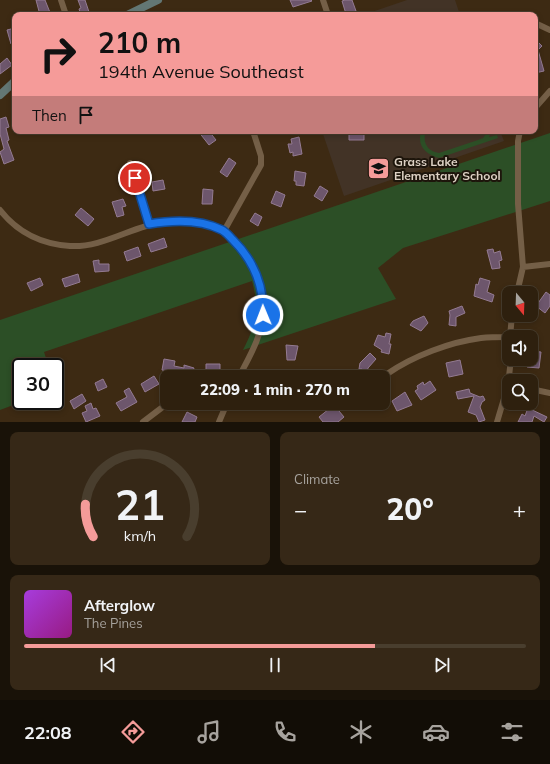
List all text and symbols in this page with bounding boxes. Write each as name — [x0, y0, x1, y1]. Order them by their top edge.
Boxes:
text: 210 m — [98, 25, 181, 60]
icon: right — [32, 28, 84, 80]
text: 194th Avenue Southeast — [98, 60, 304, 83]
icon: arrive — [75, 104, 97, 126]
text: Then — [32, 106, 67, 125]
place label: Grass Lake Elementary School — [394, 154, 501, 183]
school or university icon: Grass Lake Elementary School — [366, 156, 392, 182]
pin — [118, 161, 152, 195]
icon: arrive — [124, 167, 146, 189]
north arrow — [502, 286, 538, 322]
map controls — [502, 286, 538, 410]
position arrow — [242, 294, 284, 336]
button: sound — [502, 330, 538, 366]
speed limit sign: 30 — [12, 358, 64, 410]
button: search — [502, 374, 538, 410]
text: 22:09 · 1 min · 270 m — [200, 380, 350, 399]
text: Climate — [294, 471, 340, 487]
text: 21 — [115, 477, 165, 529]
text: 20° — [386, 490, 434, 528]
text: − — [294, 496, 307, 524]
text: + — [513, 496, 526, 524]
text: km/h — [124, 526, 156, 544]
text: Afterglow — [84, 596, 155, 615]
text: The Pines — [84, 615, 143, 631]
icon: previous — [97, 654, 119, 676]
icon: pause — [264, 654, 286, 676]
icon: next — [431, 654, 453, 676]
icon: directions — [119, 718, 147, 746]
icon: music — [195, 718, 223, 746]
icon: phone — [271, 718, 299, 746]
icon: climate — [347, 718, 375, 746]
icon: car — [422, 718, 450, 746]
icon: filters — [498, 718, 526, 746]
text: 22:08 — [24, 721, 72, 744]

